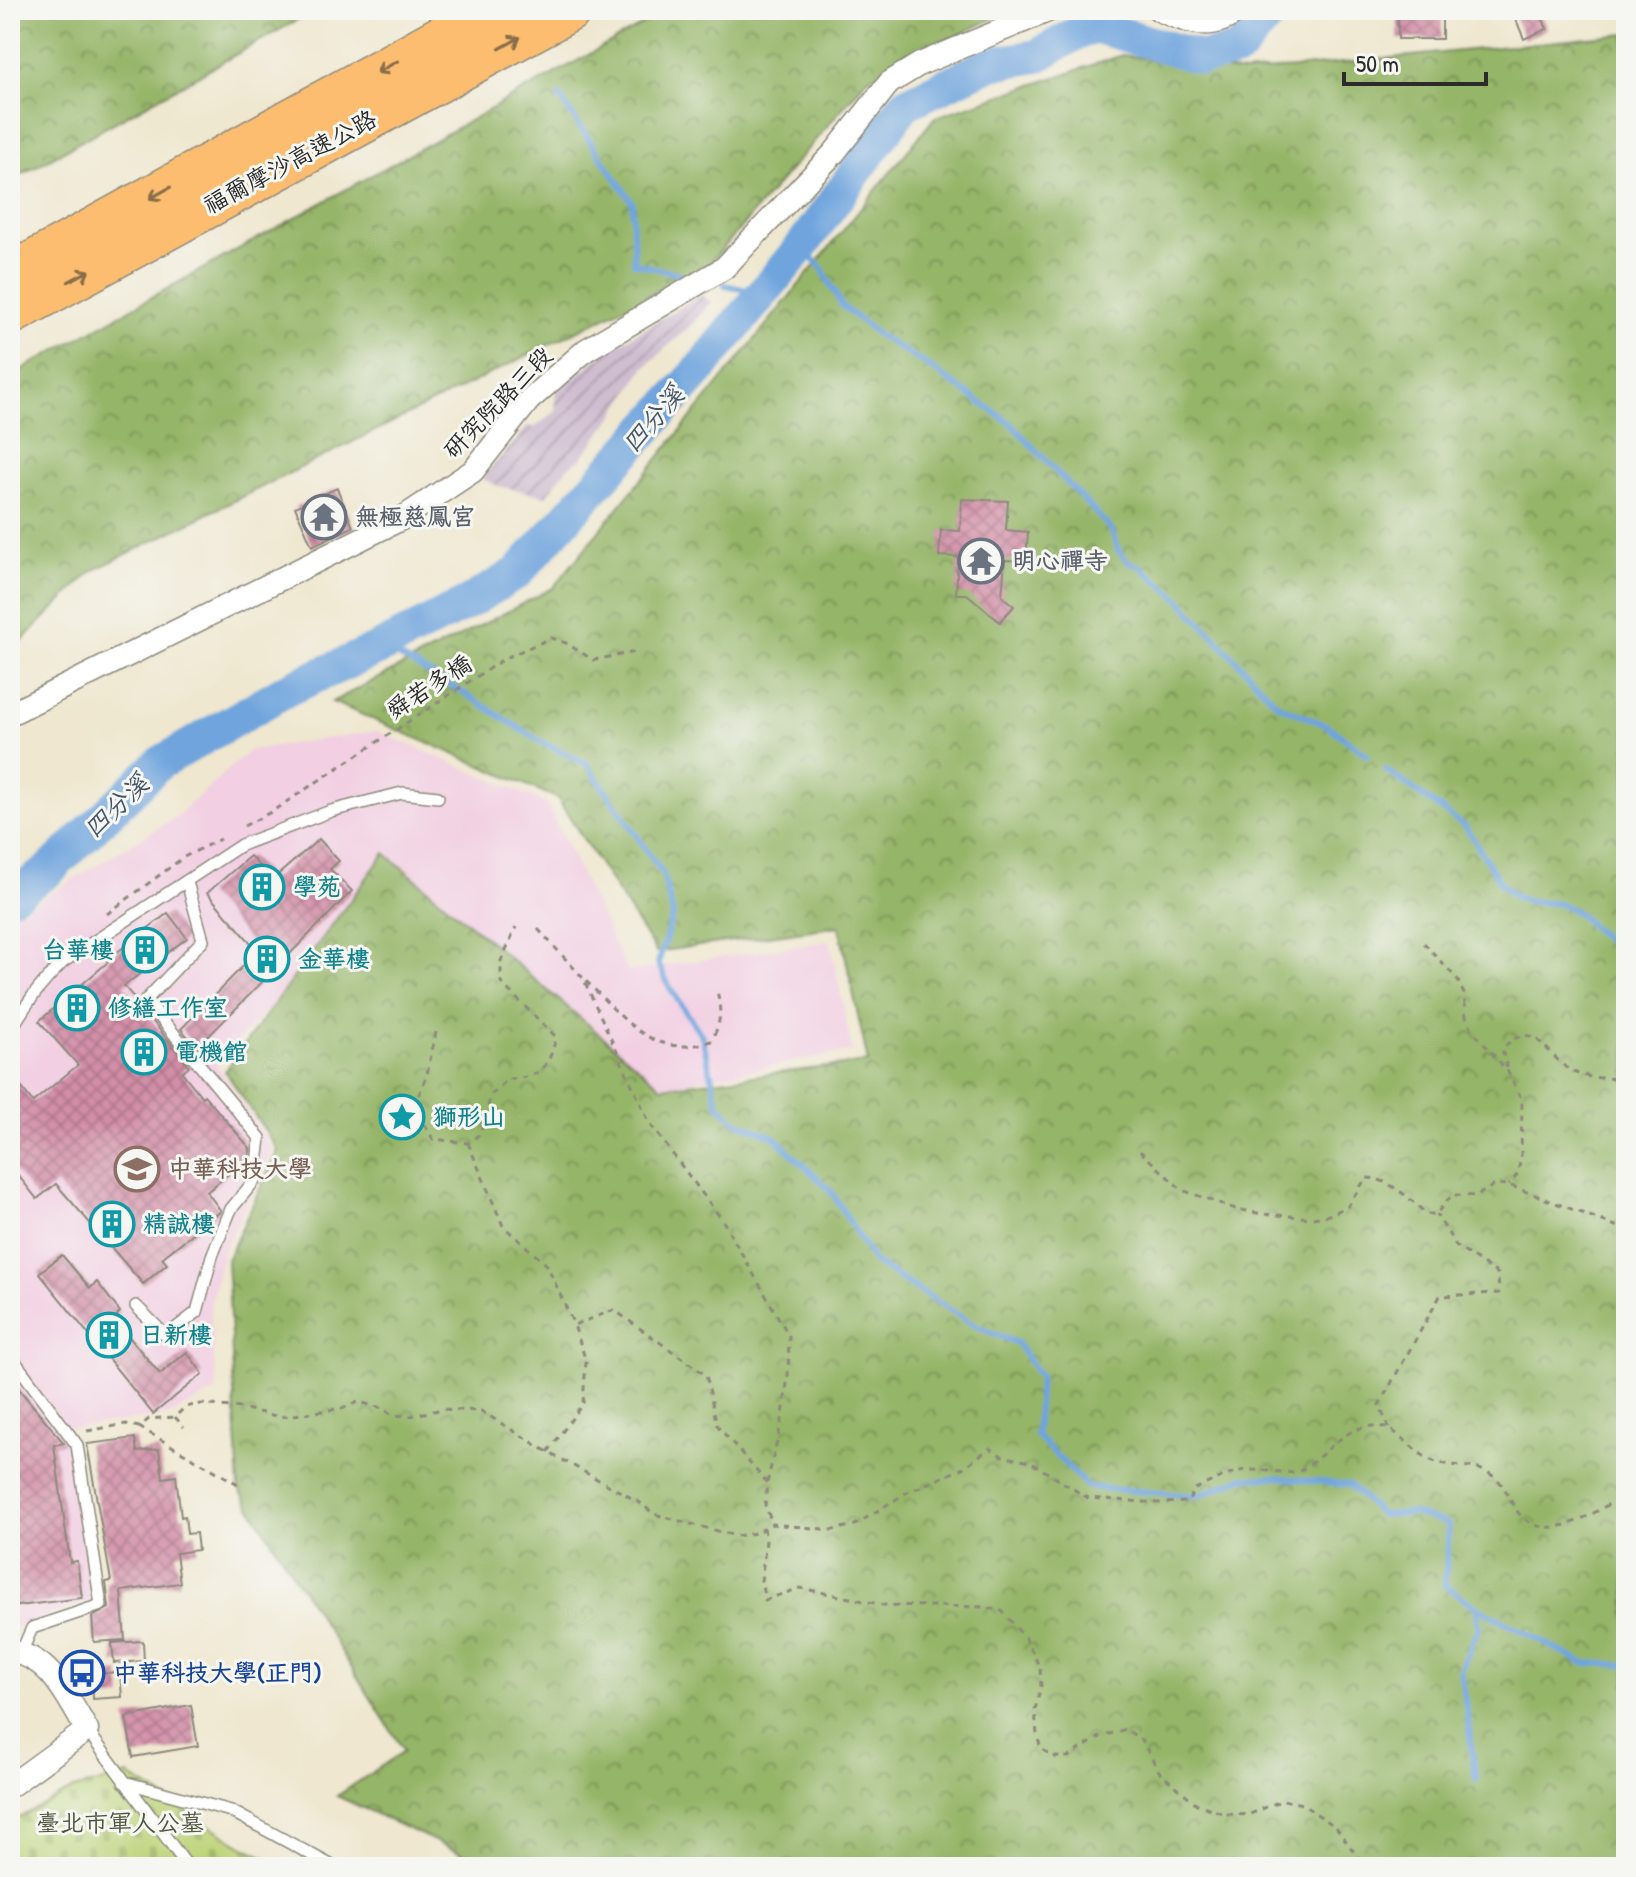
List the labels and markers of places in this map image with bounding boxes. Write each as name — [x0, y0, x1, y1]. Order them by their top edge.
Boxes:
temple icon: 無極慈鳳宮 — [300, 493, 348, 541]
place label: 無極慈鳳宮 — [355, 500, 475, 532]
temple icon: 明心禪寺 — [957, 537, 1005, 585]
place label: 明心禪寺 — [1012, 544, 1108, 576]
building icon: 學苑 — [238, 863, 286, 911]
place label: 學苑 — [293, 870, 341, 902]
building icon: 台華樓 — [121, 926, 169, 974]
place label: 台華樓 — [42, 933, 114, 965]
building icon: 金華樓 — [243, 935, 291, 983]
place label: 金華樓 — [298, 942, 370, 974]
building icon: 修繕工作室 — [53, 984, 101, 1032]
place label: 修繕工作室 — [108, 991, 228, 1023]
building icon: 電機館 — [120, 1028, 168, 1076]
place label: 電機館 — [175, 1035, 247, 1067]
place icon: 獅形山 — [378, 1093, 426, 1141]
place label: 獅形山 — [433, 1100, 505, 1132]
school or university icon: 中華科技大學 — [113, 1145, 161, 1193]
place label: 中華科技大學 — [168, 1152, 312, 1184]
building icon: 精誠樓 — [88, 1200, 136, 1248]
place label: 精誠樓 — [143, 1207, 215, 1239]
building icon: 日新樓 — [85, 1311, 133, 1359]
place label: 日新樓 — [140, 1318, 212, 1350]
bus stop icon: 中華科技大學(正門) — [58, 1649, 106, 1697]
place label: 中華科技大學(正門) — [113, 1656, 322, 1688]

